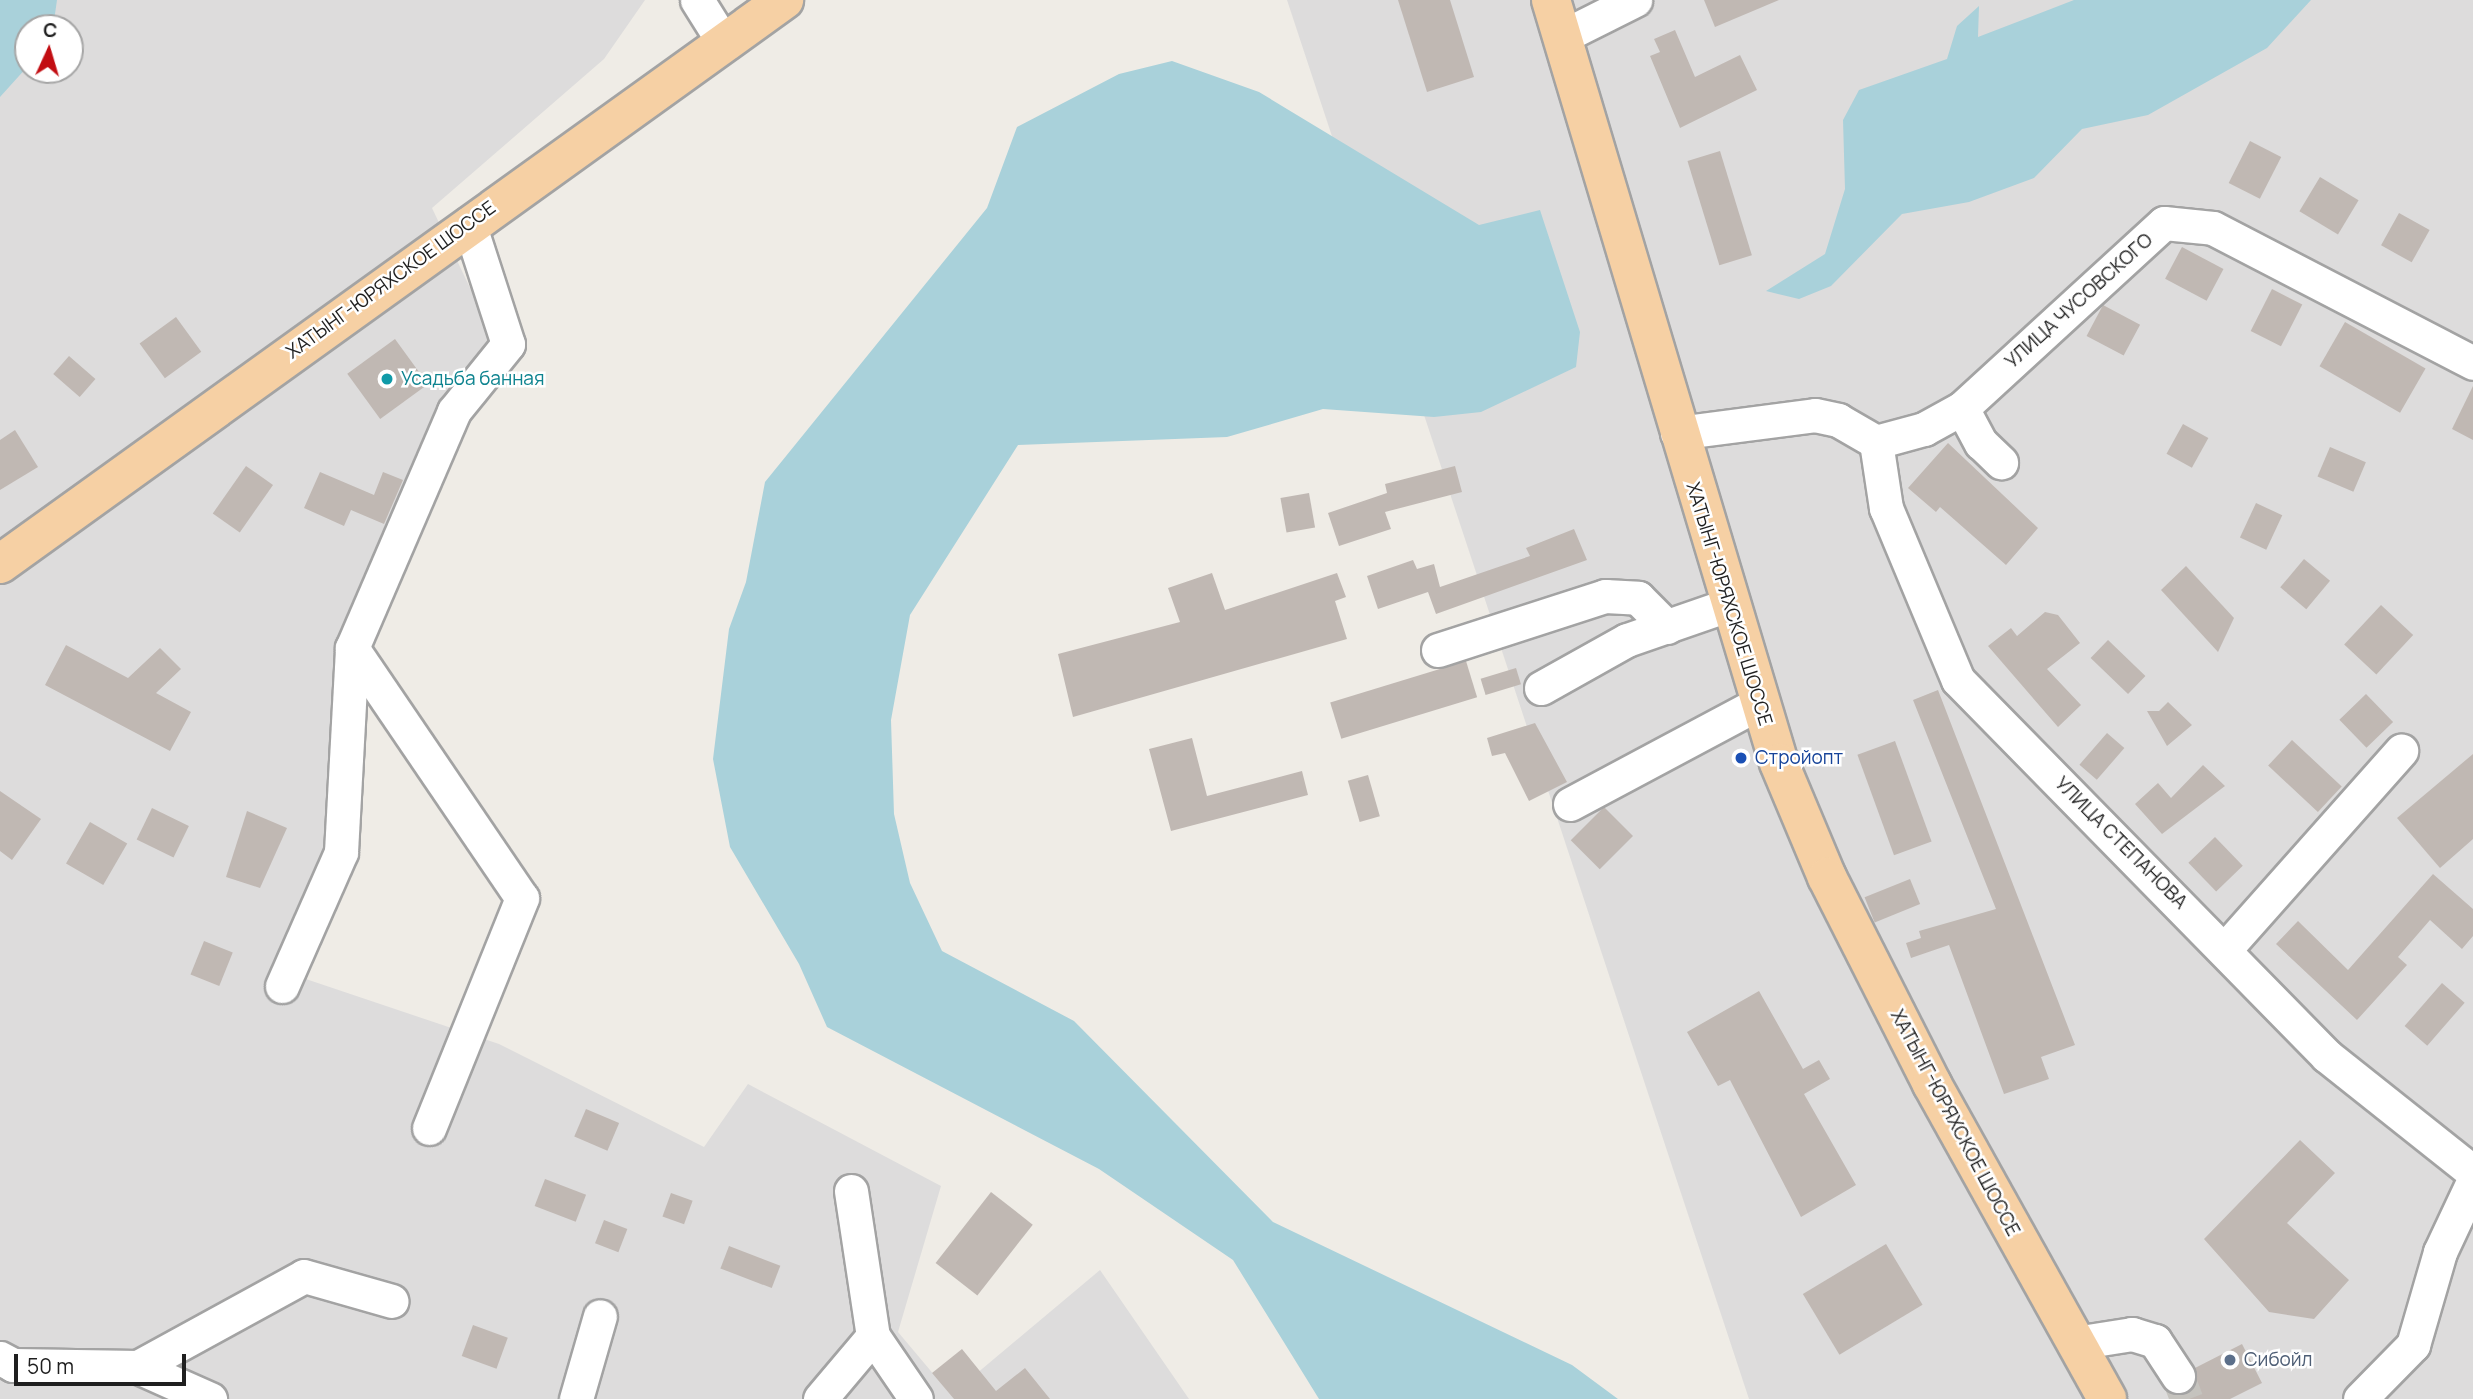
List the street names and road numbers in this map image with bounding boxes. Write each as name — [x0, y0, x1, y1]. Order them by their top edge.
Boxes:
street label: ХАТЫНГ-ЮРЯХСКОЕ ШОССЕ — [282, 196, 500, 364]
street label: УЛИЦА ЧУСОВСКОГО — [2001, 229, 2157, 373]
street label: ХАТЫНГ-ЮРЯХСКОЕ ШОССЕ — [1681, 480, 1777, 728]
street label: УЛИЦА СТЕПАНОВА — [2050, 772, 2192, 914]
street label: ХАТЫНГ-ЮРЯХСКОЕ ШОССЕ — [1886, 1006, 2024, 1240]

